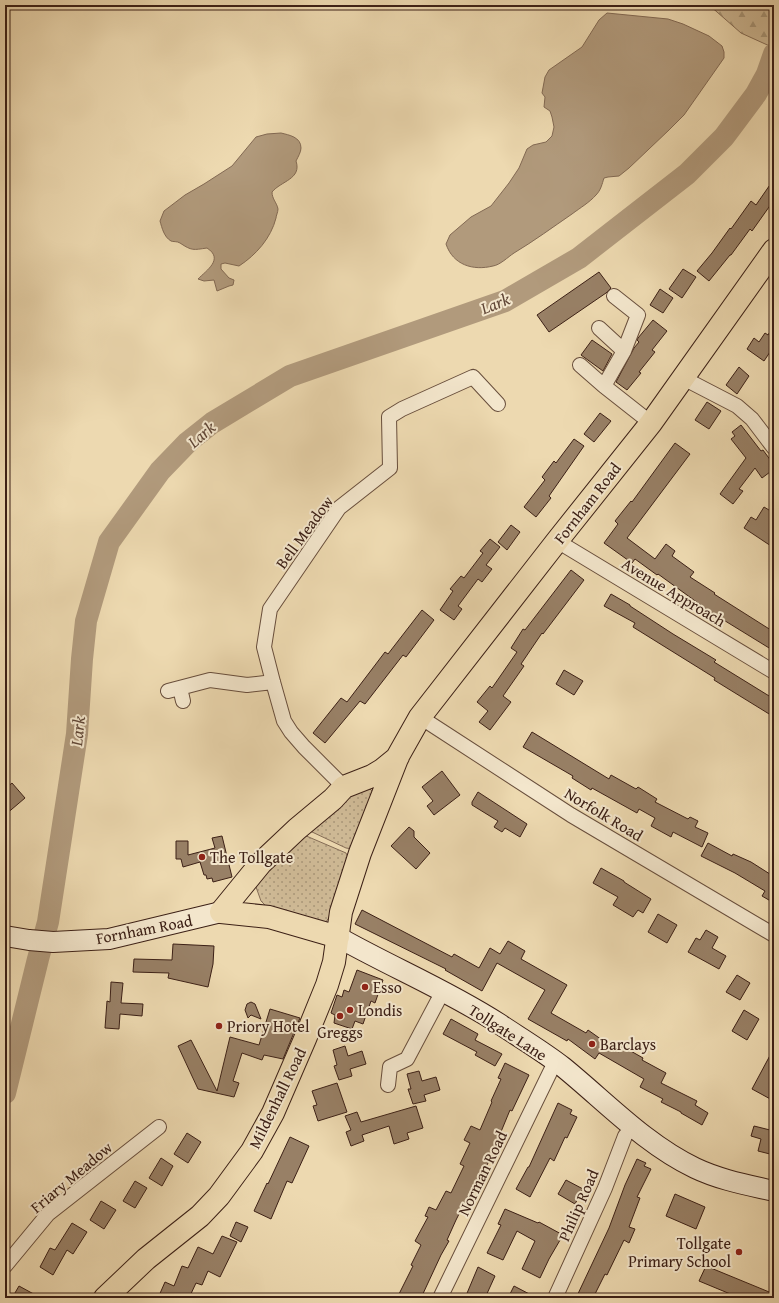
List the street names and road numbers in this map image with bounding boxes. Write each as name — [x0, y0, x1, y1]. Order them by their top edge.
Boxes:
street label: Fornham Road — [548, 457, 627, 549]
street label: Bell Meadow — [269, 490, 339, 573]
street label: Avenue Approach — [617, 551, 731, 633]
street label: Norfolk Road — [560, 781, 648, 847]
street label: Fornham Road — [94, 908, 195, 950]
street label: Tollgate Lane — [464, 998, 552, 1066]
street label: Mildenhall Road — [242, 1043, 312, 1153]
street label: Norman Road — [451, 1126, 513, 1220]
street label: Friary Meadow — [25, 1135, 118, 1219]
street label: Philip Road — [551, 1165, 605, 1245]

